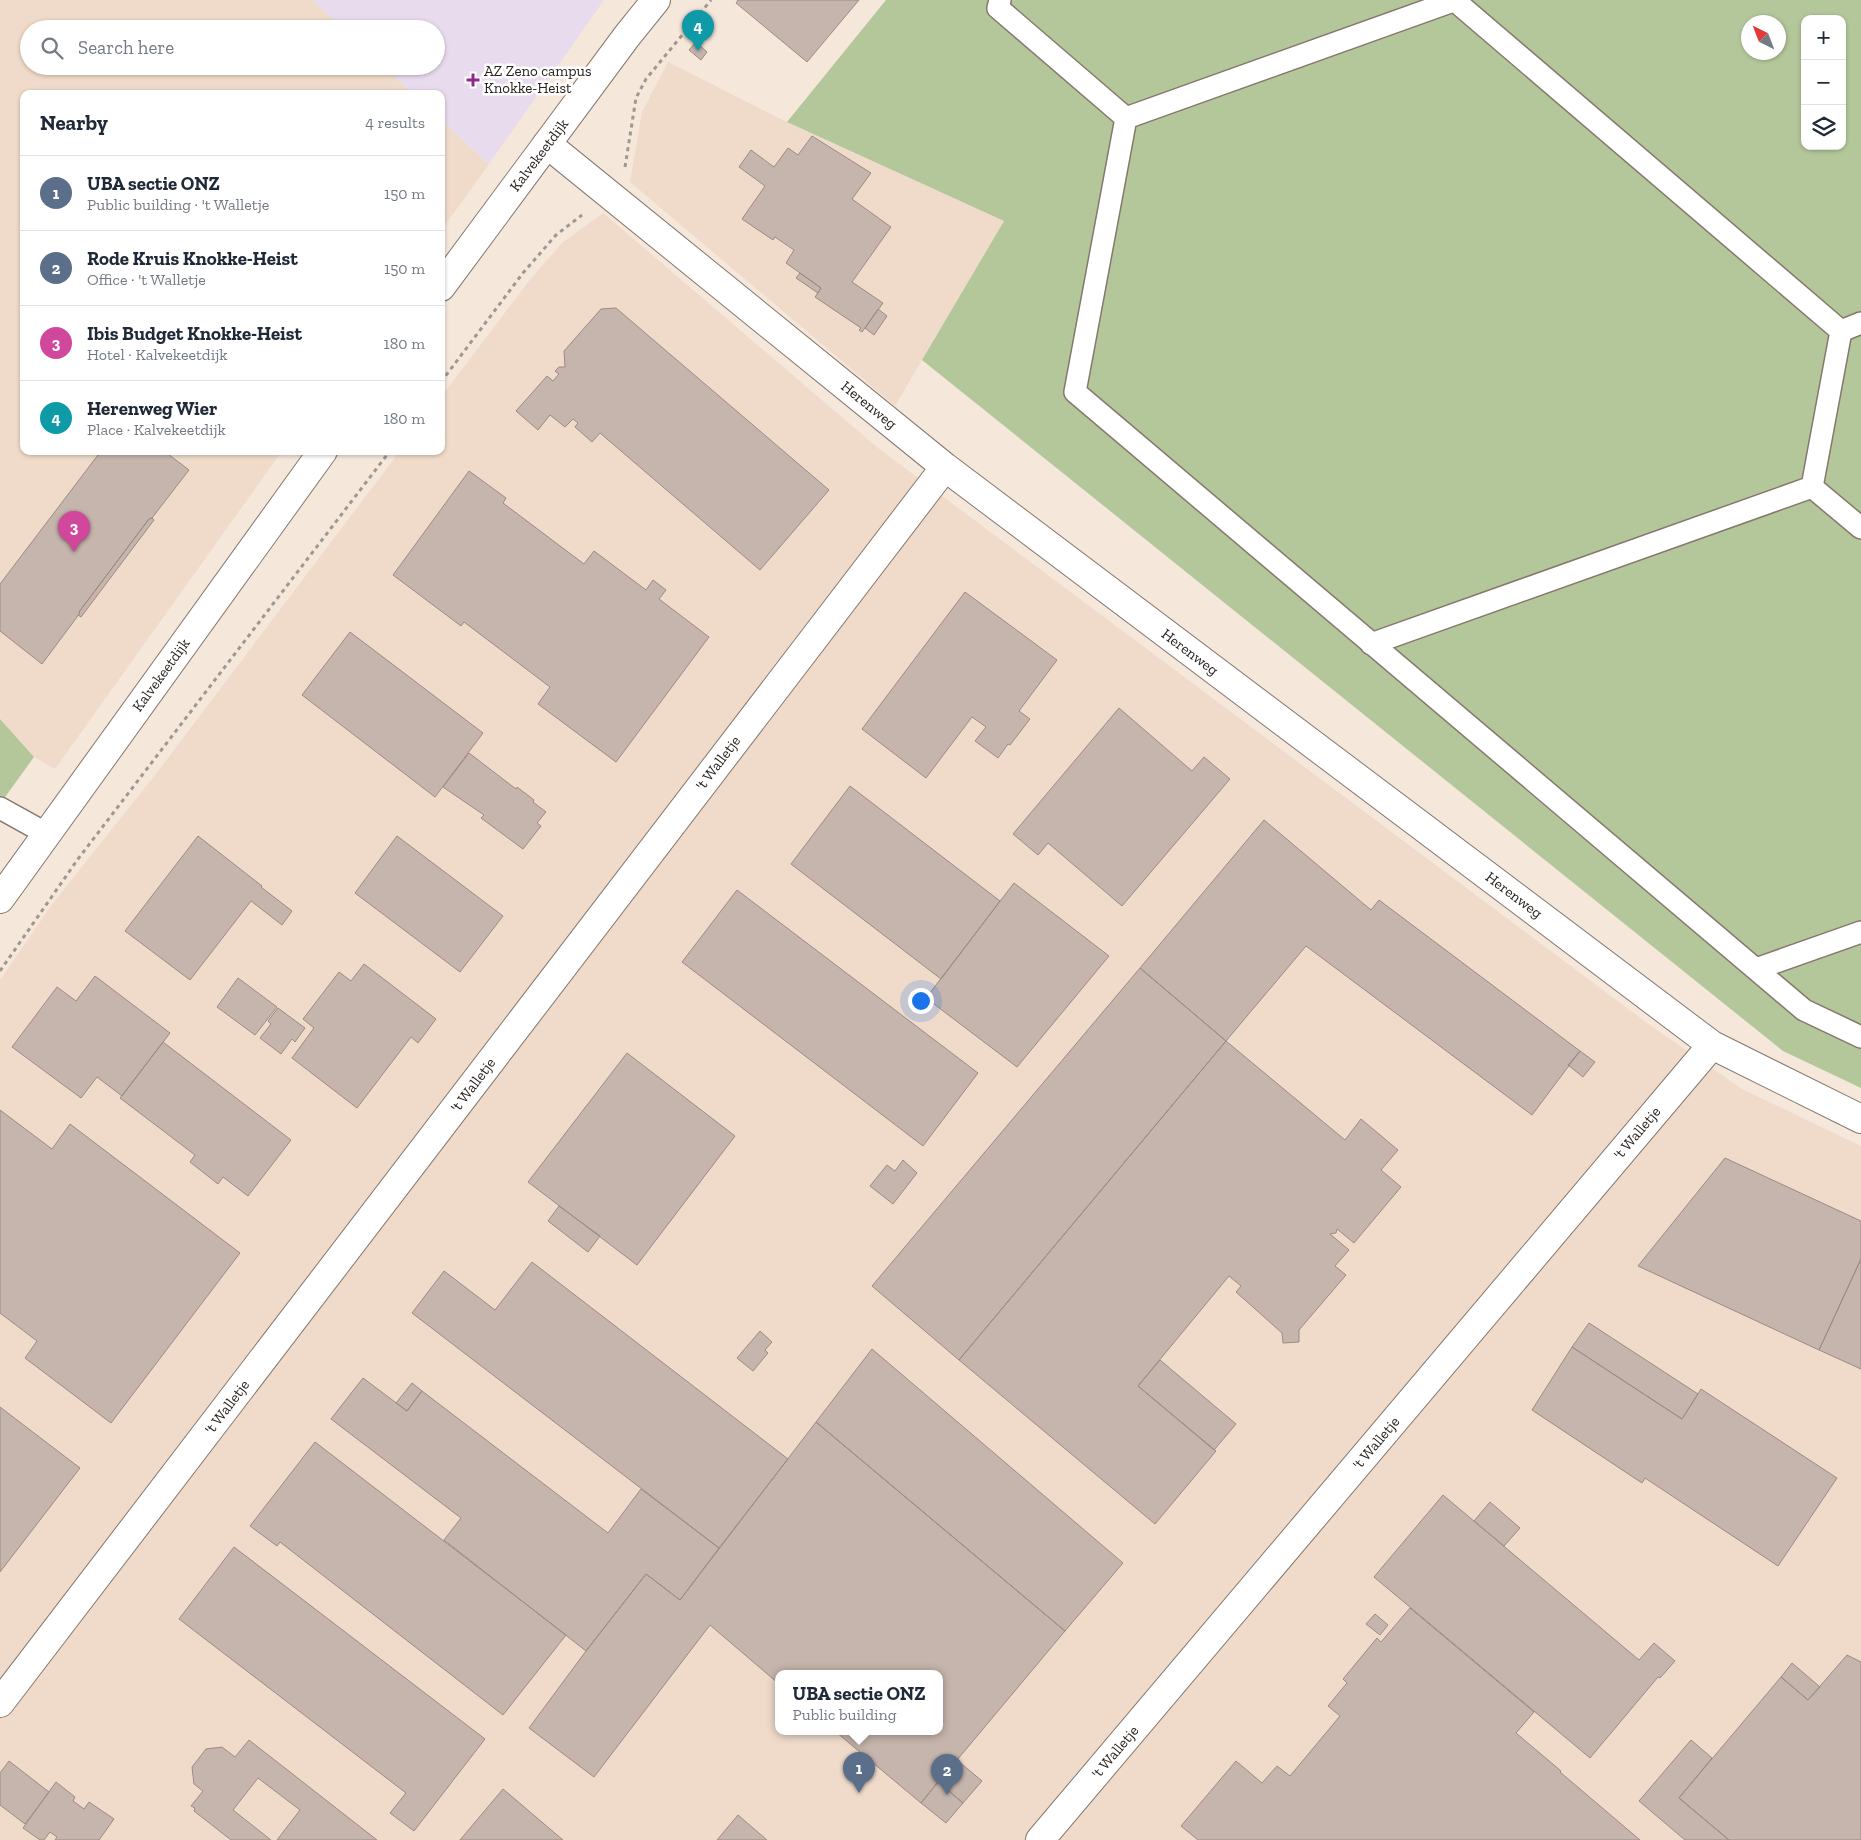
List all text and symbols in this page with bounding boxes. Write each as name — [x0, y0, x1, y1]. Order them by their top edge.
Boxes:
pin: 4 — [682, 10, 714, 51]
north arrow — [1741, 15, 1786, 60]
map controls — [1801, 15, 1846, 150]
button: + — [1801, 15, 1846, 60]
search box — [20, 20, 445, 75]
icon: search — [38, 34, 66, 62]
text: Search here — [78, 36, 174, 59]
button: − — [1801, 60, 1846, 105]
place label: AZ Zeno campus Knokke-Heist — [484, 62, 592, 97]
marker: AZ Zeno campus Knokke-Heist — [466, 73, 480, 87]
button: layers — [1801, 105, 1846, 150]
text: Nearby — [40, 110, 108, 135]
text: 4 results — [365, 113, 425, 132]
street label: Kalvekeetdijk — [506, 115, 572, 195]
text: UBA sectie ONZ — [87, 172, 220, 195]
text: 1 — [53, 184, 59, 203]
text: 150 m — [384, 184, 425, 203]
text: Public building · 't Walletje — [87, 195, 269, 214]
text: Rode Kruis Knokke-Heist — [87, 247, 298, 270]
text: 2 — [52, 259, 60, 278]
text: 150 m — [384, 259, 425, 278]
text: Office · 't Walletje — [87, 270, 206, 289]
text: Ibis Budget Knokke-Heist — [87, 322, 302, 345]
text: 3 — [52, 334, 60, 353]
text: 180 m — [384, 334, 425, 353]
text: Hotel · Kalvekeetdijk — [87, 345, 227, 364]
street label: Herenweg — [838, 377, 900, 433]
text: Herenweg Wier — [87, 397, 217, 420]
text: 4 — [51, 409, 61, 428]
text: 180 m — [384, 409, 425, 428]
text: Place · Kalvekeetdijk — [87, 420, 226, 439]
pin: 3 — [58, 511, 90, 552]
street label: Herenweg — [1158, 625, 1222, 679]
street label: Kalvekeetdijk — [128, 635, 194, 715]
street label: 't Walletje — [692, 732, 744, 794]
street label: Herenweg — [1482, 868, 1546, 922]
your location — [908, 988, 934, 1014]
street label: 't Walletje — [447, 1054, 499, 1116]
street label: 't Walletje — [1610, 1103, 1664, 1163]
street label: 't Walletje — [201, 1376, 253, 1438]
street label: 't Walletje — [1349, 1413, 1403, 1473]
popup — [775, 1670, 943, 1735]
text: UBA sectie ONZ — [793, 1682, 925, 1705]
text: Public building — [793, 1705, 897, 1724]
street label: 't Walletje — [1088, 1722, 1142, 1782]
pin: 1 — [843, 1752, 875, 1793]
pin: 2 — [931, 1754, 963, 1795]

